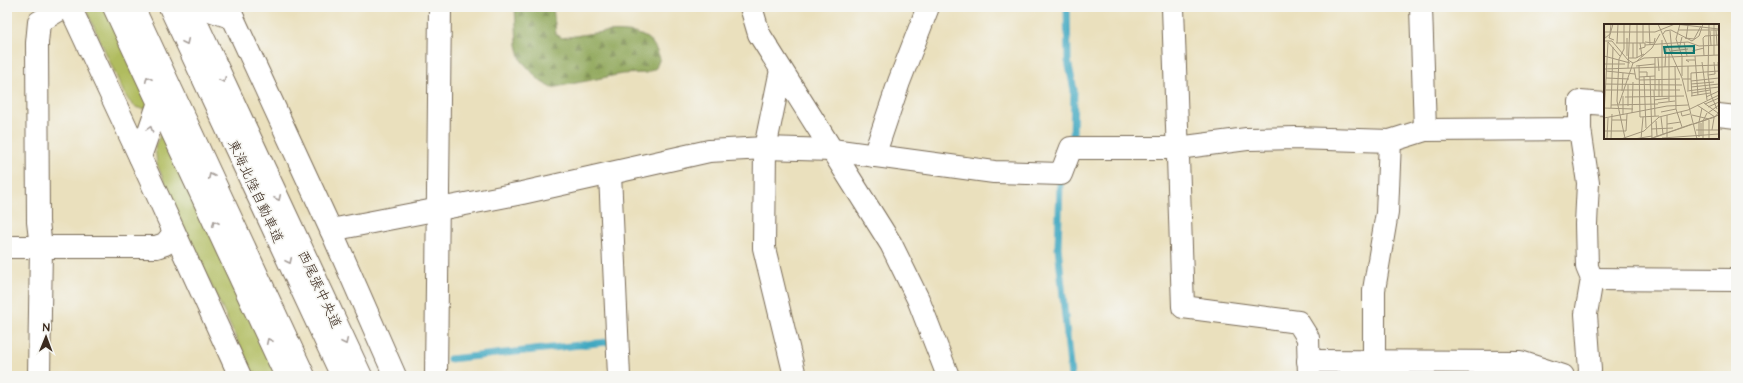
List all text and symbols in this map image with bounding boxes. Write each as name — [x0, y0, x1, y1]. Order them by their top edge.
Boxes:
inset map — [1604, 24, 1719, 139]
one-way arrow — [181, 38, 189, 46]
one-way arrow — [145, 76, 153, 84]
one-way arrow — [218, 76, 226, 84]
one-way arrow — [145, 126, 153, 133]
street label: 東海北陸自動車道 — [222, 136, 288, 246]
one-way arrow — [208, 172, 216, 180]
one-way arrow — [273, 194, 281, 202]
one-way arrow — [212, 219, 220, 227]
street label: 西尾張中央道 — [292, 247, 346, 332]
one-way arrow — [284, 257, 292, 265]
north arrow — [26, 317, 66, 357]
text: N — [43, 320, 50, 335]
one-way arrow — [266, 337, 274, 344]
one-way arrow — [340, 337, 348, 345]

